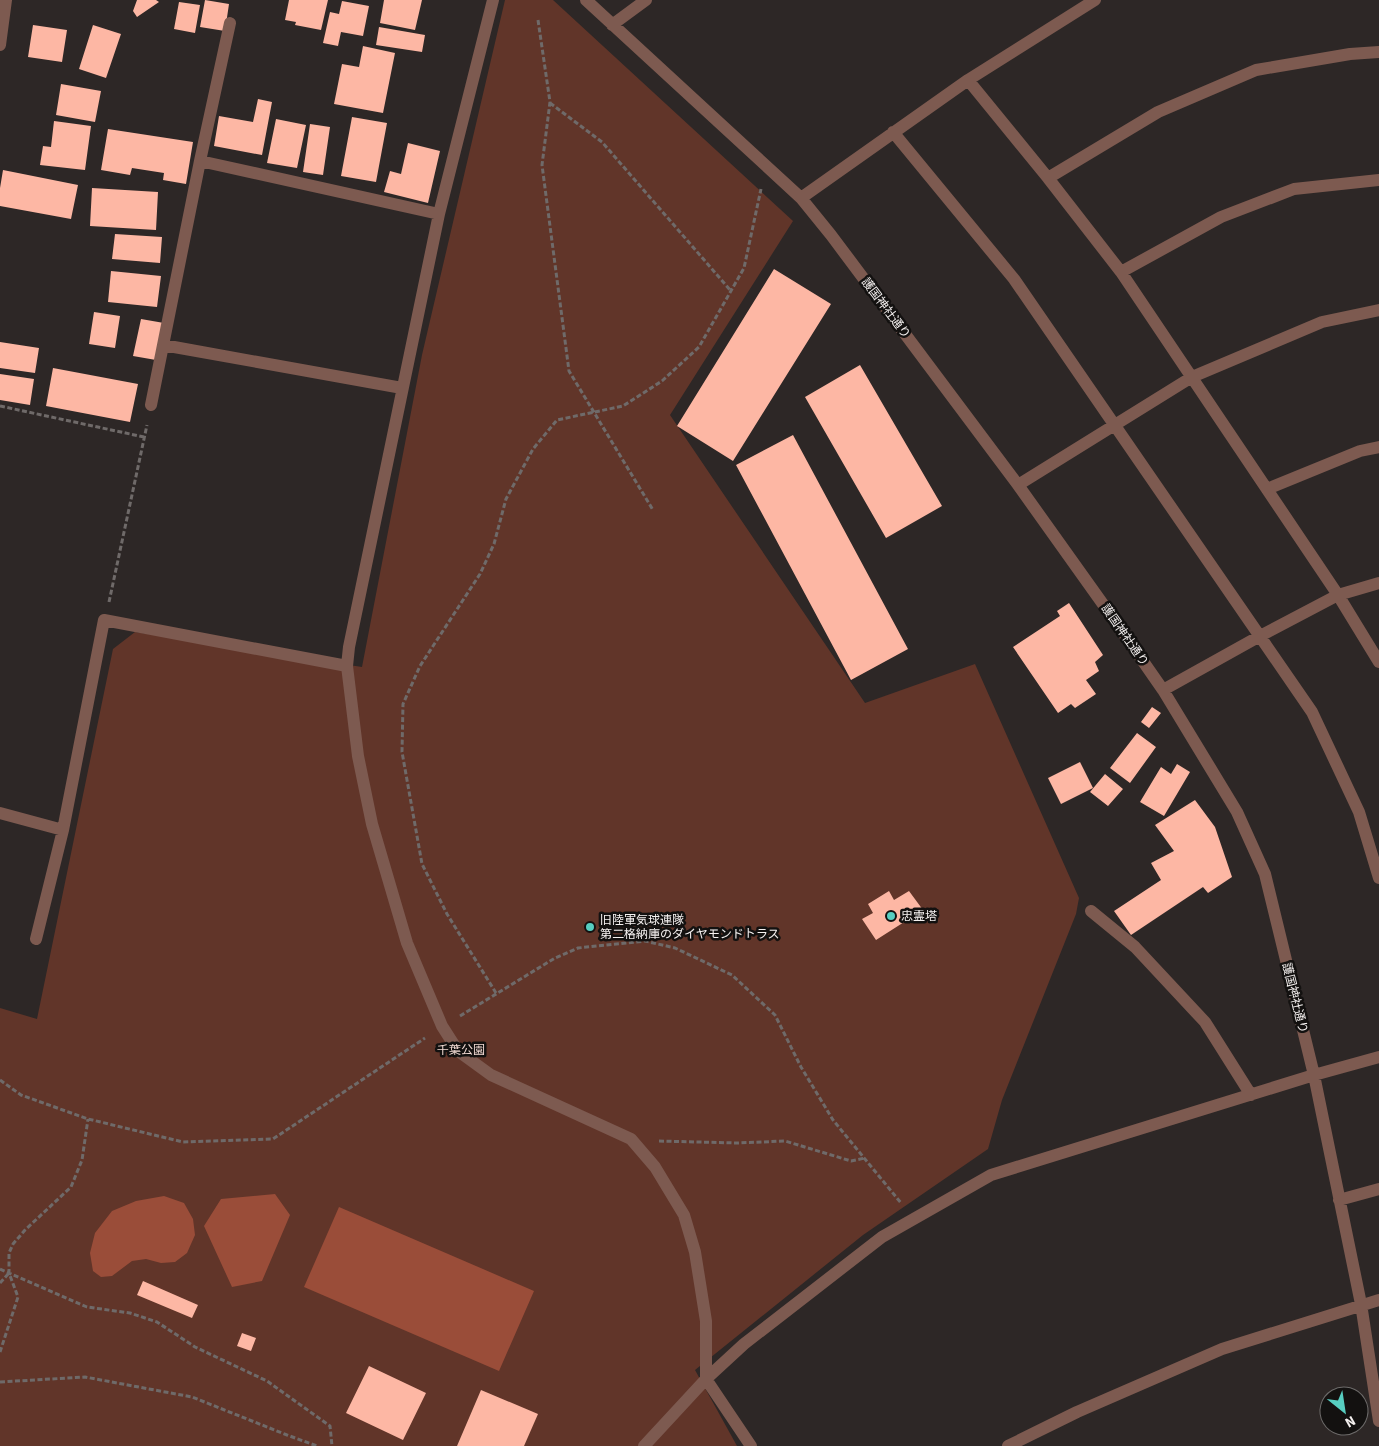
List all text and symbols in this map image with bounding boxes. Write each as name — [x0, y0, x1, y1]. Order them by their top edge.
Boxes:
street label: 護国神社通り — [857, 274, 914, 342]
street label: 護国神社通り — [1097, 601, 1152, 670]
place label: 忠霊塔 — [901, 908, 937, 925]
marker: 忠霊塔 — [885, 910, 897, 922]
place label: 旧陸軍気球連隊 第二格納庫のダイヤモンドトラス — [600, 912, 779, 943]
marker: 旧陸軍気球連隊 第二格納庫のダイヤモンドトラス — [584, 921, 596, 933]
street label: 護国神社通り — [1278, 961, 1311, 1035]
park label: 千葉公園 — [437, 1042, 485, 1059]
north arrow — [1319, 1386, 1369, 1436]
text: N — [1341, 1410, 1359, 1432]

